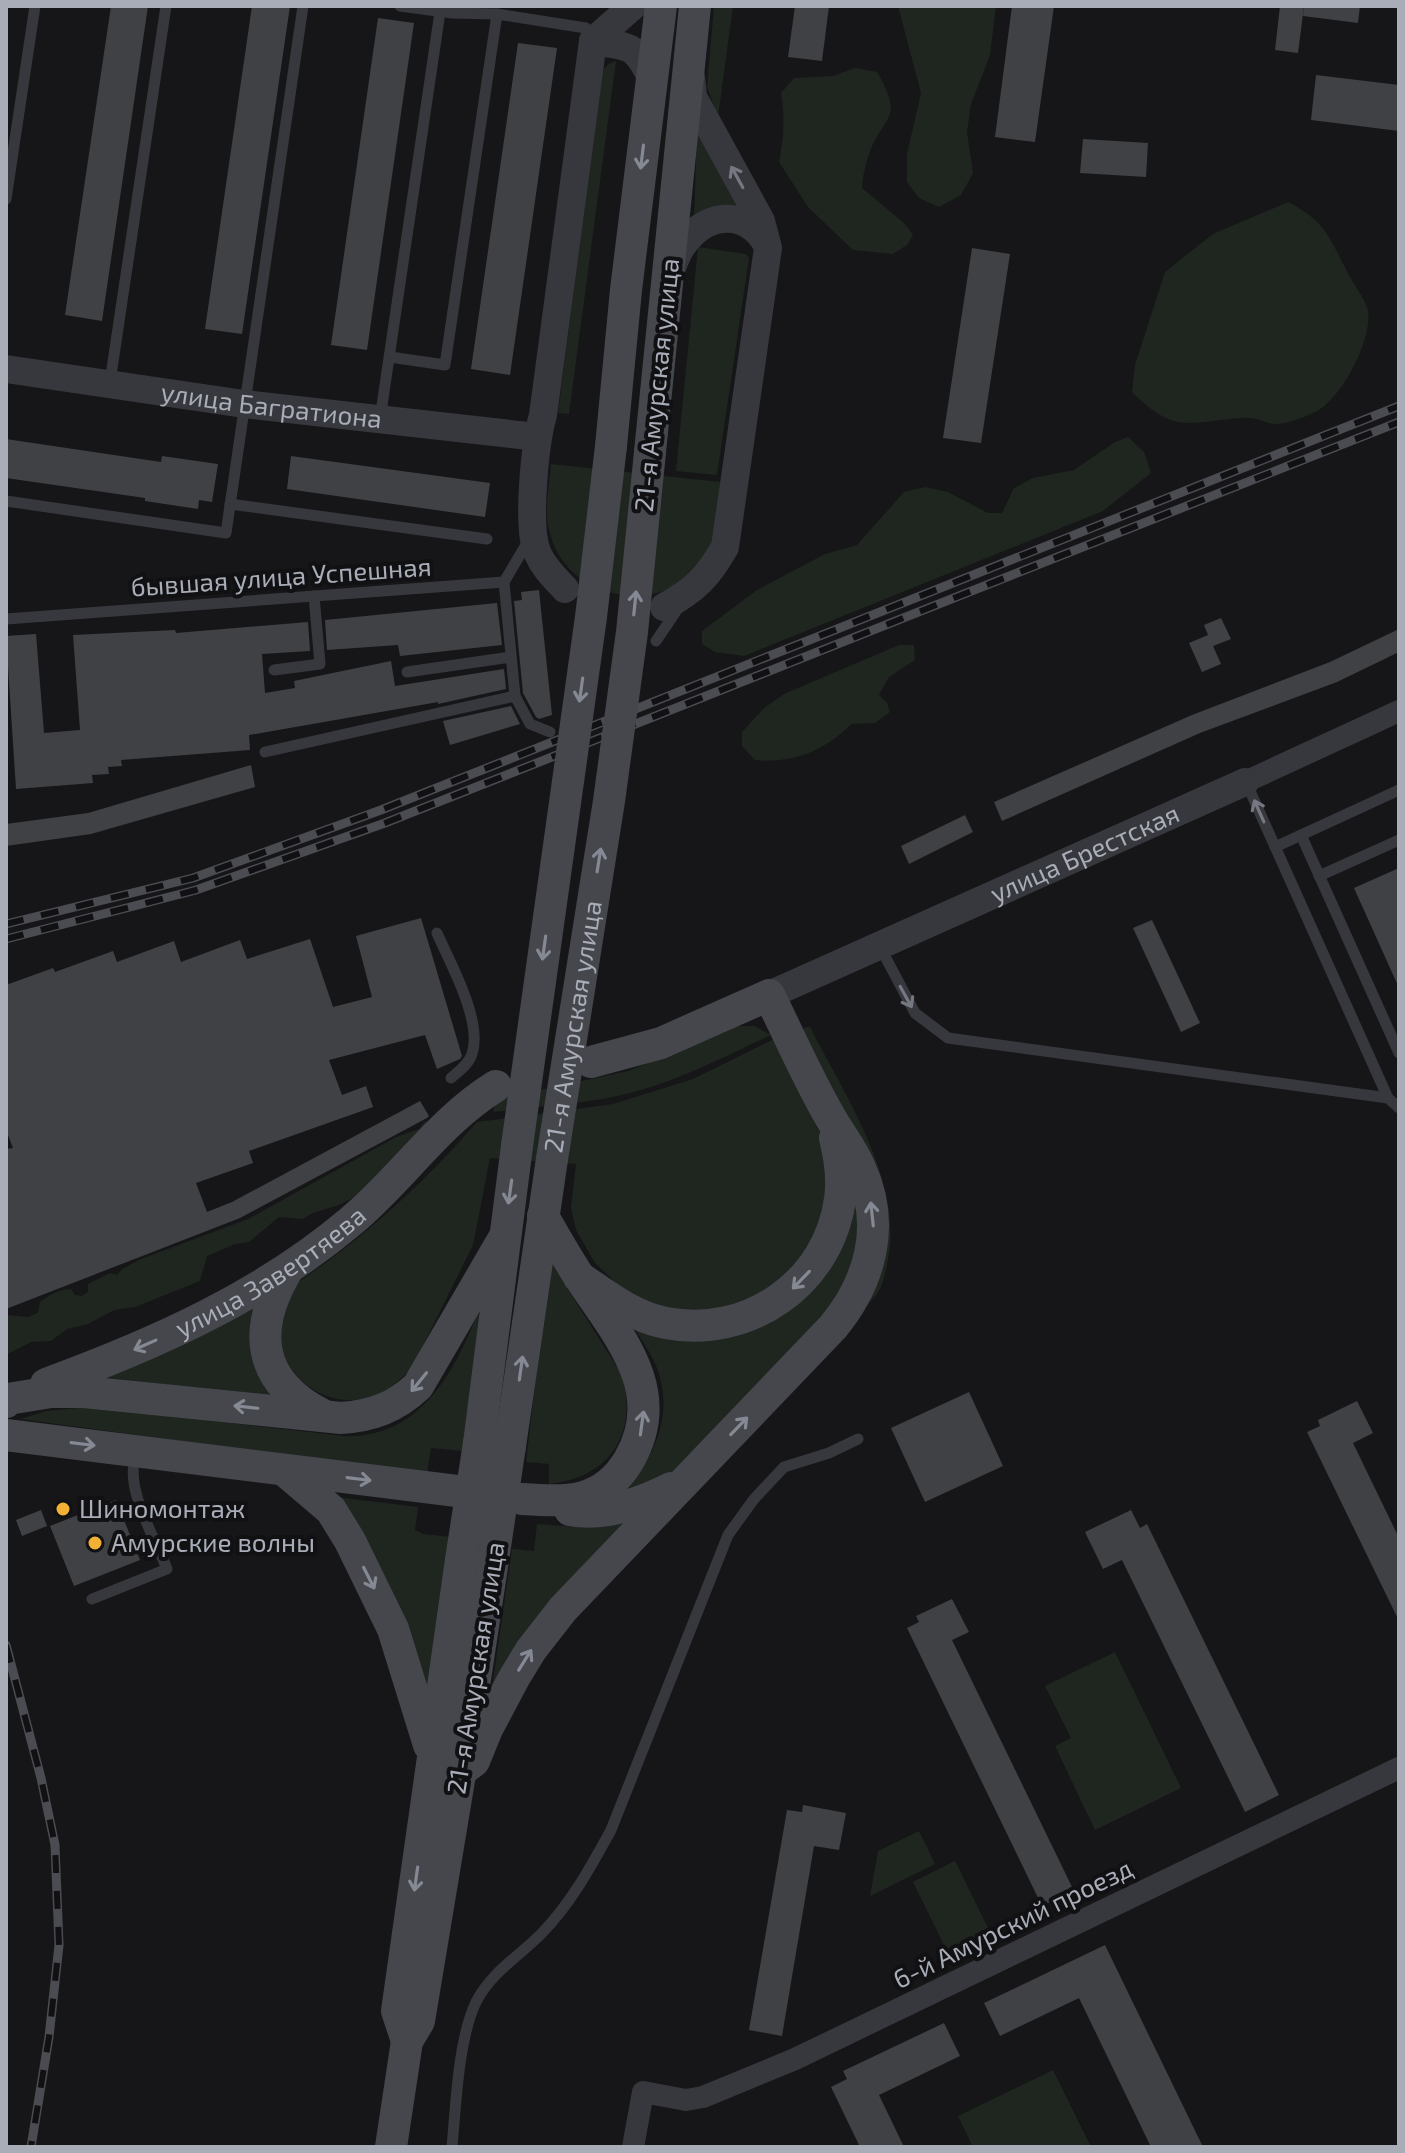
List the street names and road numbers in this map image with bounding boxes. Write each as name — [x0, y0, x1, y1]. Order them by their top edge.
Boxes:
street label: 21-я Амурская улица — [627, 257, 685, 513]
street label: улица Багратиона — [159, 375, 384, 433]
street label: бывшая улица Успешная — [129, 550, 432, 602]
street label: улица Брестская — [985, 797, 1184, 909]
street label: 21-я Амурская улица — [536, 898, 607, 1155]
street label: улица Завертяева — [170, 1199, 371, 1344]
street label: 21-я Амурская улица — [439, 1540, 511, 1796]
street label: 6-й Амурский проезд — [888, 1851, 1137, 1995]

